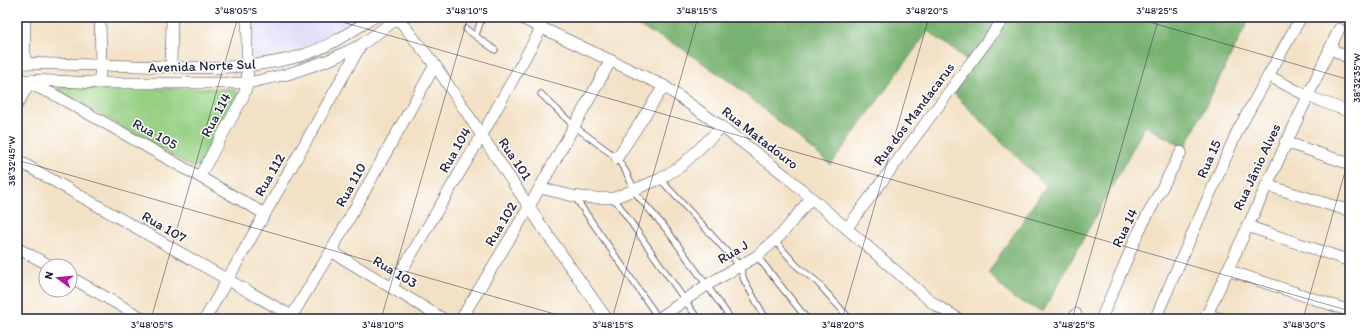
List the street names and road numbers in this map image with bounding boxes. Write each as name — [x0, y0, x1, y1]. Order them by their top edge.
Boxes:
street label: Avenida Norte Sul — [148, 56, 256, 76]
street label: Rua dos Mandacarus — [870, 59, 958, 169]
street label: Rua 114 — [197, 89, 235, 140]
street label: Rua Matadouro — [718, 103, 802, 173]
street label: Rua 105 — [130, 115, 180, 153]
street label: Rua Jânio Alves — [1229, 121, 1285, 213]
street label: Rua 104 — [435, 124, 475, 176]
street label: Rua 101 — [495, 134, 536, 184]
street label: Rua 15 — [1193, 137, 1225, 181]
street label: Rua 112 — [251, 150, 289, 199]
street label: Rua 110 — [332, 160, 370, 210]
street label: Rua 102 — [481, 198, 521, 249]
street label: Rua 14 — [1108, 205, 1142, 250]
street label: Rua 107 — [139, 208, 189, 246]
street label: Rua J — [715, 236, 751, 268]
street label: Rua 103 — [370, 252, 421, 292]

